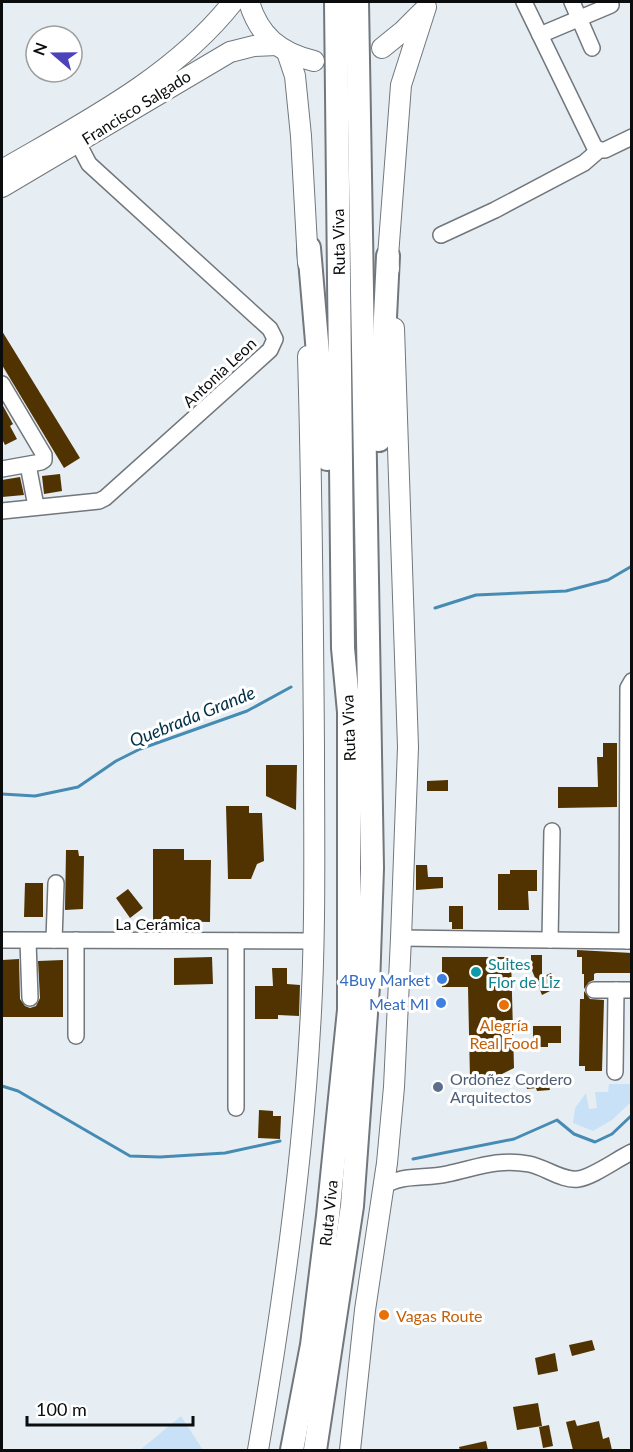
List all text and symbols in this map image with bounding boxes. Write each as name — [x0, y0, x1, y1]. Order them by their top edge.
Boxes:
north arrow — [24, 24, 84, 84]
text: N — [28, 40, 50, 58]
street label: Francisco Salgado — [78, 66, 194, 148]
street label: Ruta Viva — [328, 209, 348, 275]
street label: Antonia Leon — [178, 333, 260, 411]
water label: Quebrada Grande — [126, 681, 258, 751]
street label: Ruta Viva — [337, 694, 359, 762]
street label: La Cerámica — [115, 914, 201, 933]
place label: Suites Flor de Liz — [488, 954, 560, 991]
marker: Suites Flor de Liz — [469, 965, 483, 979]
place label: 4Buy Market — [339, 970, 430, 989]
marker: 4Buy Market — [435, 972, 449, 986]
place label: Meat MI — [369, 994, 429, 1013]
marker: Meat MI — [434, 996, 448, 1010]
marker: Alegría Real Food — [497, 998, 511, 1012]
place label: Alegría Real Food — [469, 1015, 539, 1052]
place label: Ordoñez Cordero Arquitectos — [450, 1069, 572, 1106]
marker: Ordoñez Cordero Arquitectos — [431, 1080, 445, 1094]
street label: Ruta Viva — [315, 1179, 341, 1247]
place label: Vagas Route — [396, 1306, 483, 1325]
marker: Vagas Route — [377, 1308, 391, 1322]
scale bar — [27, 1389, 194, 1427]
text: 100 m — [36, 1398, 87, 1420]

